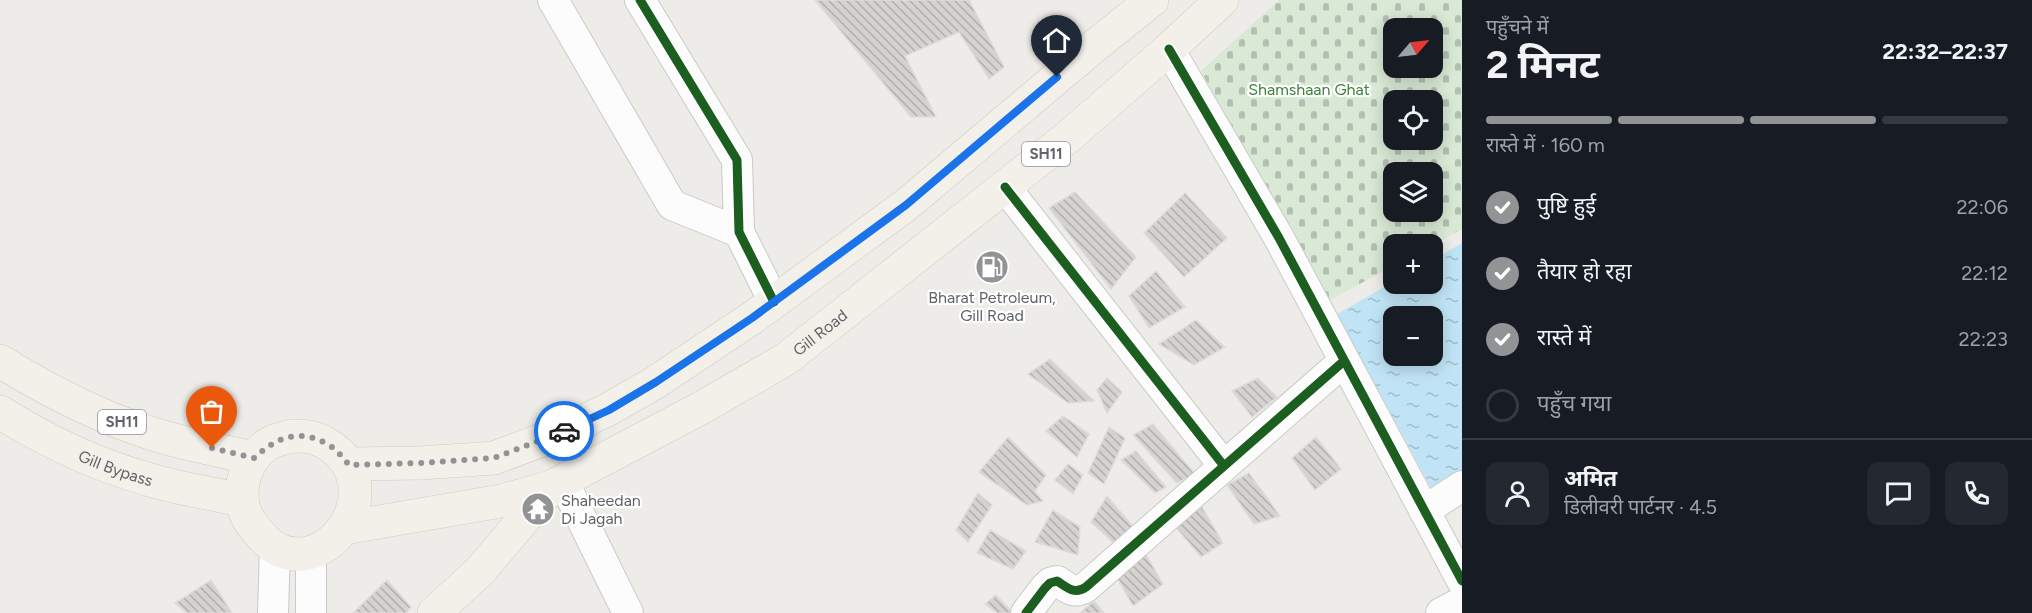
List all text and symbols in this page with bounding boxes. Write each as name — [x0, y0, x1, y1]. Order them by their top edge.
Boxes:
pin — [1031, 15, 1082, 77]
text: पहुँचने में — [1486, 15, 1549, 39]
north arrow — [1383, 18, 1443, 78]
map controls — [1383, 18, 1443, 366]
icon: home — [1040, 24, 1073, 57]
text: 22:32–22:37 — [1882, 38, 2008, 65]
text: 2 मिनट — [1486, 41, 1600, 88]
park label: Shamshaan Ghat — [1248, 80, 1370, 99]
button: locate — [1383, 90, 1443, 150]
text: रास्ते में · 160 m — [1486, 133, 1605, 157]
road number: SH11 — [1022, 142, 1070, 166]
button: layers — [1383, 162, 1443, 222]
icon: check — [1486, 191, 1519, 224]
text: पुष्टि हुई — [1537, 192, 1596, 219]
text: 22:06 — [1956, 195, 2008, 219]
button: + — [1383, 234, 1443, 294]
fuel station icon: Bharat Petroleum, Gill Road — [974, 249, 1010, 285]
icon: check — [1486, 257, 1519, 290]
text: तैयार हो रहा — [1537, 258, 1632, 285]
text: 22:12 — [1961, 261, 2008, 285]
place label: Bharat Petroleum, Gill Road — [928, 288, 1056, 325]
street label: Gill Road — [789, 306, 851, 360]
button: − — [1383, 306, 1443, 366]
icon: check — [1486, 323, 1519, 356]
text: रास्ते में — [1537, 324, 1591, 351]
text: 22:23 — [1959, 327, 2008, 351]
pin — [186, 386, 237, 448]
text: पहुँच गया — [1537, 390, 1611, 417]
icon: bag — [195, 395, 228, 428]
courier — [534, 401, 594, 461]
road number: SH11 — [98, 410, 146, 434]
icon: car — [548, 415, 581, 448]
street label: Gill Bypass — [75, 446, 155, 490]
button: person — [1486, 462, 1549, 525]
button: chat — [1867, 462, 1930, 525]
button: phone — [1945, 462, 2008, 525]
text: अमित — [1564, 465, 1617, 492]
temple icon: Shaheedan Di Jagah — [520, 491, 556, 527]
place label: Shaheedan Di Jagah — [561, 491, 641, 528]
text: डिलीवरी पार्टनर · 4.5 — [1564, 495, 1717, 519]

